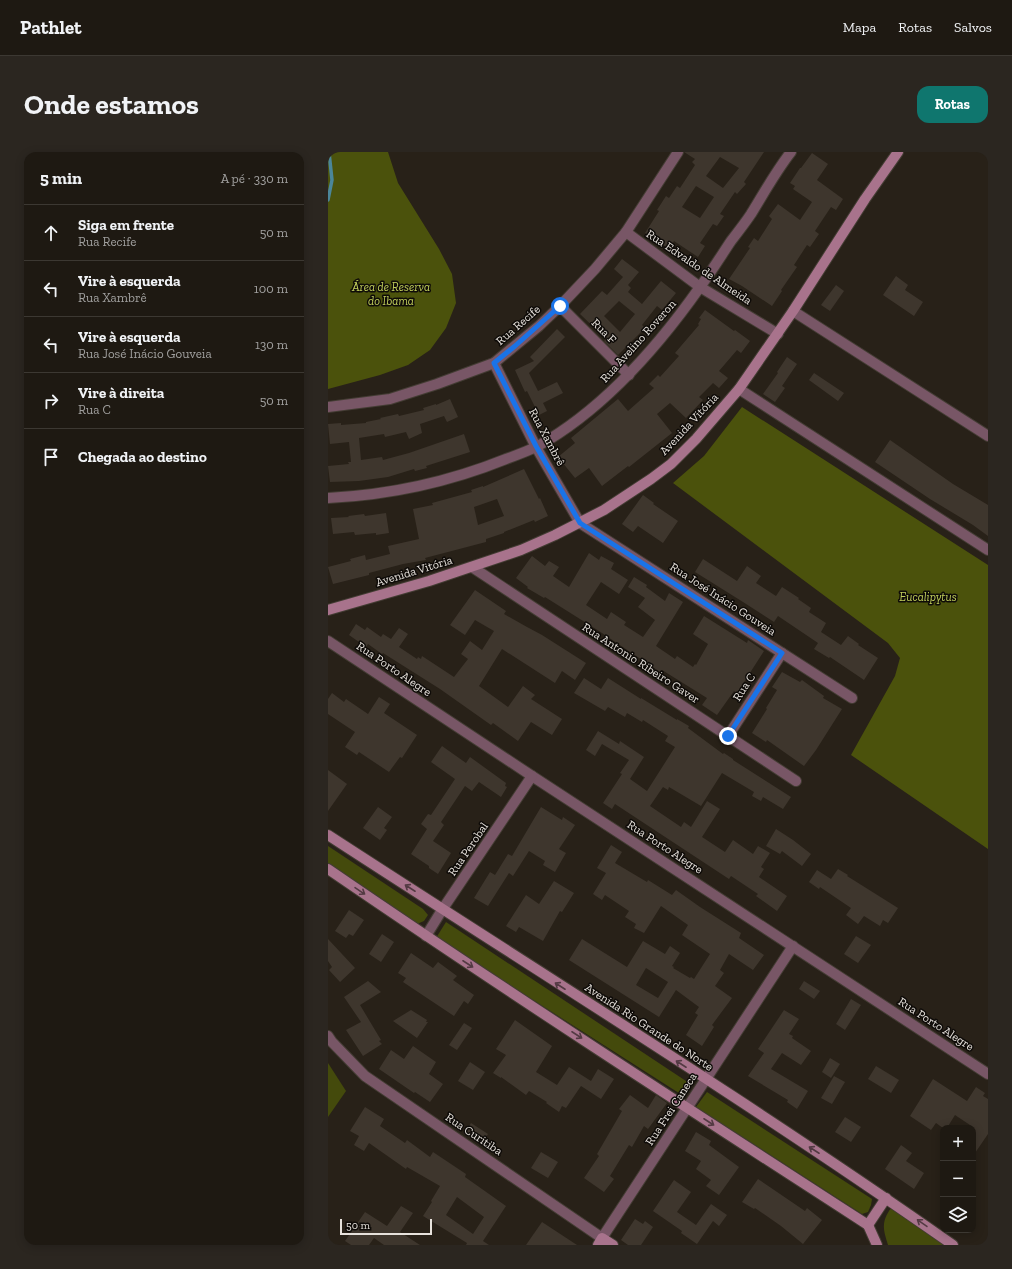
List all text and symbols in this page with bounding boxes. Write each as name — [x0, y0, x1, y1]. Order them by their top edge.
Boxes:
text: Pathlet — [20, 16, 82, 39]
text: Mapa — [843, 19, 876, 36]
text: Rotas — [898, 19, 932, 36]
text: Salvos — [954, 19, 992, 36]
button: Rotas — [917, 86, 988, 123]
text: Onde estamos — [24, 88, 199, 121]
text: 5 min — [40, 168, 82, 188]
text: A pé · 330 m — [221, 171, 288, 186]
text: Siga em frente — [78, 216, 174, 234]
icon: ahead — [40, 222, 62, 244]
text: 50 m — [260, 225, 288, 240]
street label: Rua Edvaldo de Almeida — [644, 227, 755, 308]
text: Rua Recife — [78, 234, 136, 249]
text: Vire à esquerda — [78, 272, 181, 290]
icon: left — [40, 278, 62, 300]
park label: Área de Reserva do Ibama — [351, 279, 430, 308]
text: 100 m — [254, 281, 288, 296]
text: Rua Xambrê — [78, 290, 147, 305]
route start — [551, 297, 569, 315]
street label: Rua Avelino Roveron — [597, 297, 679, 385]
street label: Rua Recife — [493, 302, 543, 348]
street label: Rua F — [589, 316, 620, 347]
text: Vire à esquerda — [78, 328, 181, 346]
icon: left — [40, 334, 62, 356]
text: 130 m — [255, 337, 288, 352]
text: Rua José Inácio Gouveia — [78, 346, 212, 361]
text: Vire à direita — [78, 384, 164, 402]
icon: right — [40, 390, 62, 412]
street label: Avenida Vitória — [657, 390, 721, 458]
text: 50 m — [260, 393, 288, 408]
text: Rua C — [78, 402, 111, 417]
street label: Rua Xambrê — [526, 406, 568, 469]
icon: arrive — [40, 446, 62, 468]
text: Chegada ao destino — [78, 448, 207, 466]
street label: Avenida Vitória — [374, 553, 454, 589]
street label: Rua José Inácio Gouveia — [667, 560, 779, 639]
park label: Eucalipytus — [899, 590, 957, 604]
street label: Rua Antonio Ribeiro Gaver — [580, 620, 702, 706]
street label: Rua Porto Alegre — [354, 639, 434, 699]
street label: Rua C — [730, 670, 758, 704]
route end — [719, 727, 737, 745]
street label: Rua Porto Alegre — [625, 817, 706, 877]
street label: Rua Perobal — [445, 820, 491, 878]
one-way arrow — [404, 884, 416, 892]
one-way arrow — [354, 887, 365, 895]
one-way arrow — [462, 960, 473, 968]
street label: Avenida Rio Grande do Norte — [582, 980, 716, 1074]
one-way arrow — [554, 981, 566, 989]
street label: Rua Porto Alegre — [896, 994, 977, 1054]
one-way arrow — [571, 1031, 582, 1039]
one-way arrow — [676, 1059, 687, 1068]
street label: Rua Frei Caneca — [642, 1070, 700, 1148]
street label: Rua Curitiba — [443, 1110, 505, 1158]
one-way arrow — [703, 1118, 714, 1126]
map controls — [940, 1125, 976, 1233]
button: + — [940, 1125, 976, 1161]
one-way arrow — [808, 1146, 819, 1154]
button: − — [940, 1161, 976, 1197]
button: layers — [940, 1197, 976, 1233]
scale bar — [340, 1217, 432, 1236]
text: 50 m — [346, 1219, 370, 1232]
one-way arrow — [916, 1219, 927, 1227]

